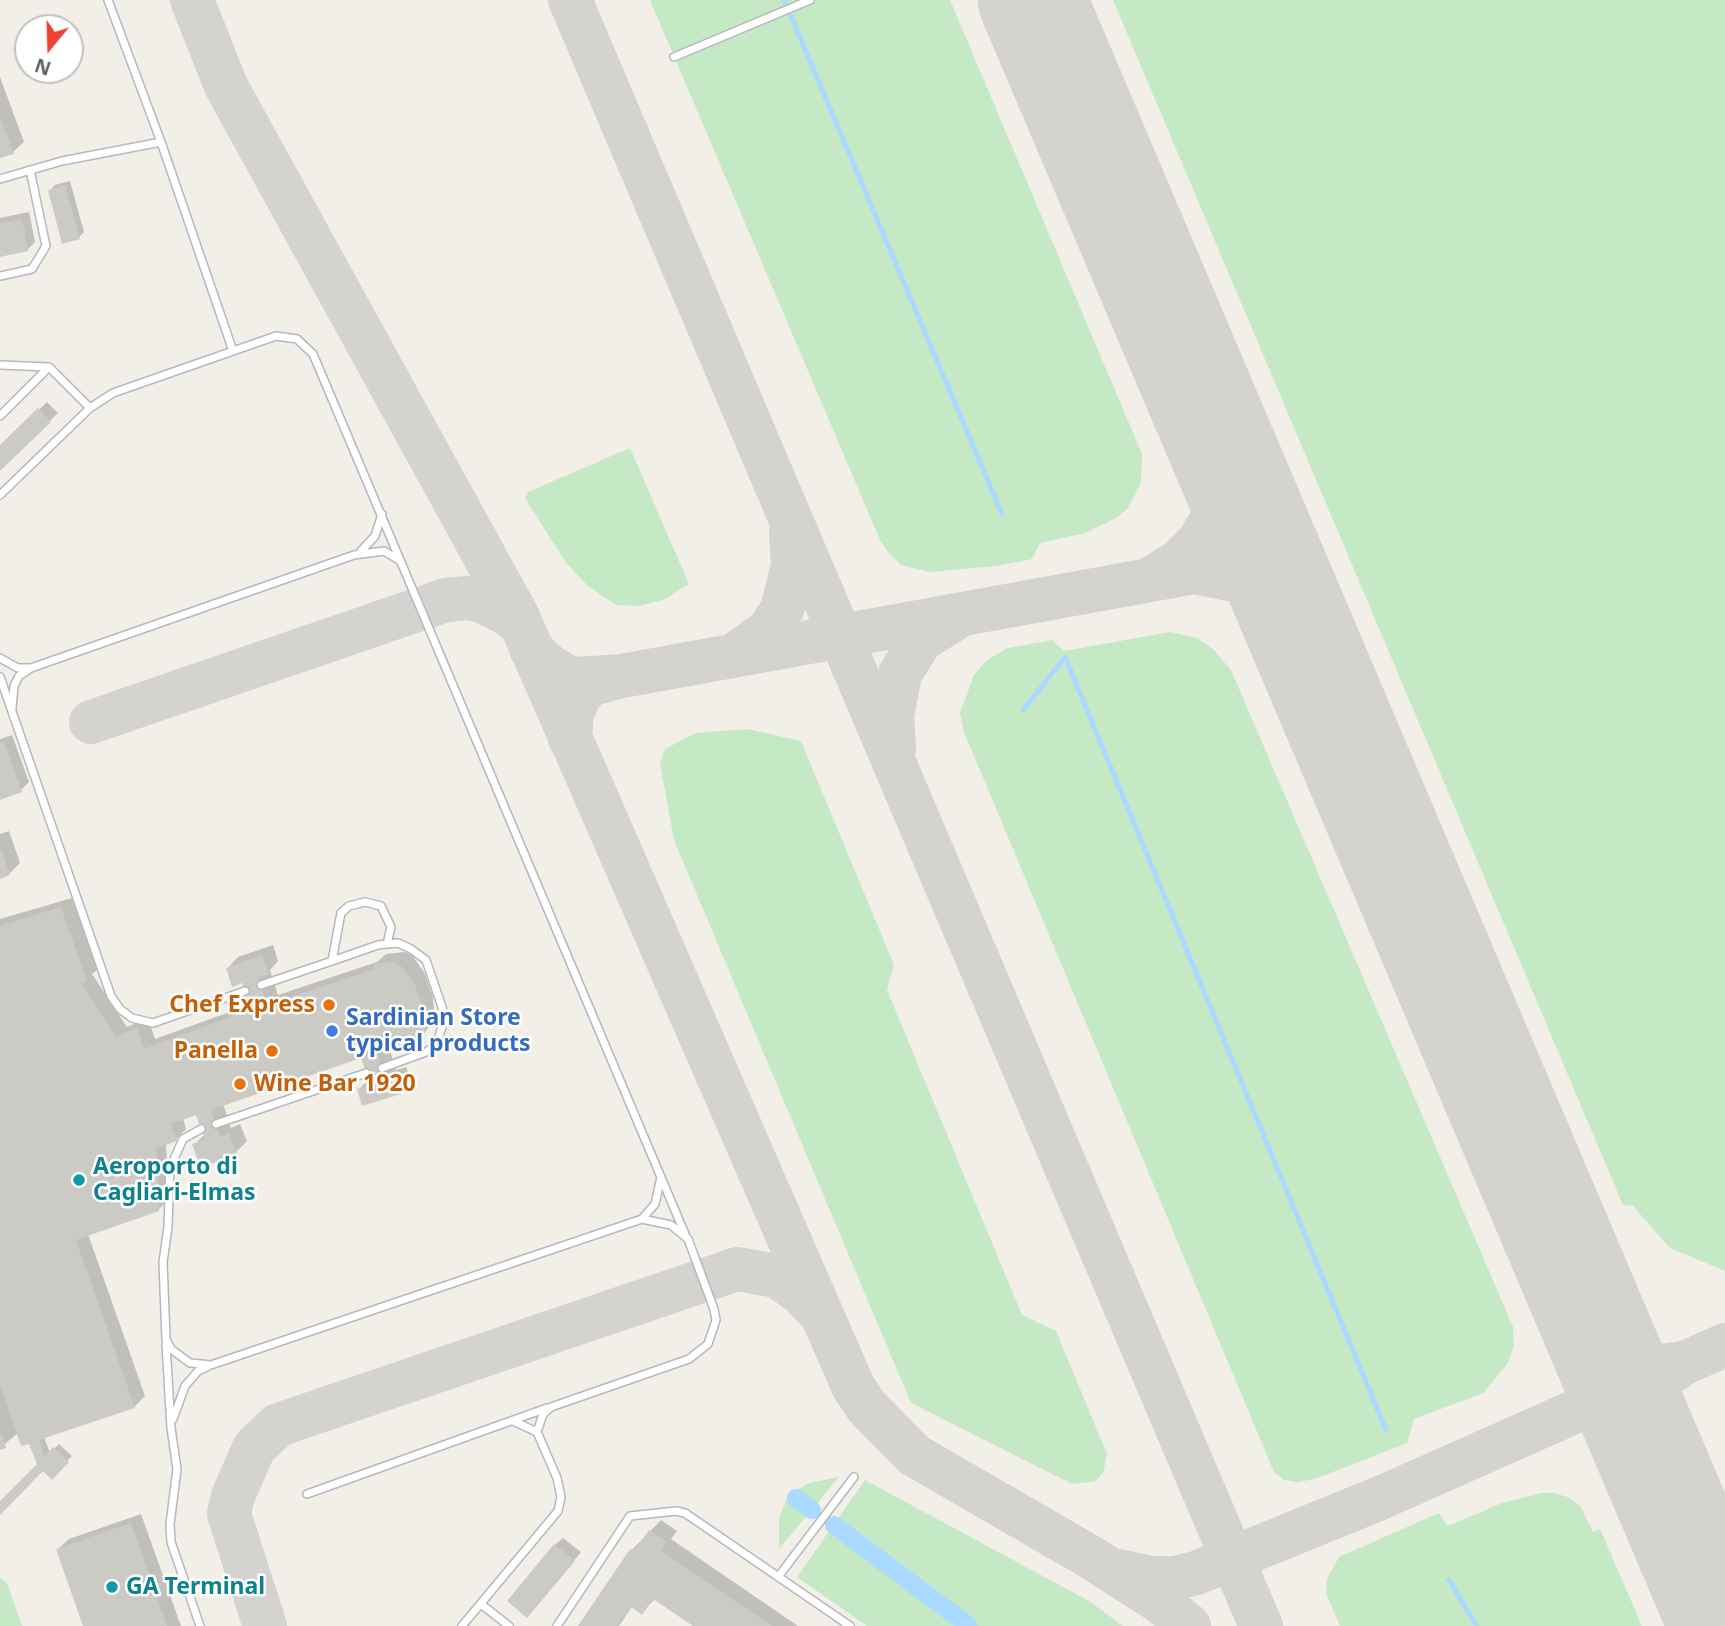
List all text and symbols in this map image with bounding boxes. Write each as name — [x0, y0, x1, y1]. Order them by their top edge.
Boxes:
north arrow — [14, 14, 84, 84]
text: N — [31, 52, 54, 82]
place label: Chef Express — [169, 991, 315, 1019]
marker: Chef Express — [321, 997, 337, 1013]
place label: Sardinian Store typical products — [346, 1004, 531, 1058]
marker: Sardinian Store typical products — [324, 1023, 340, 1039]
place label: Panella — [174, 1037, 258, 1065]
marker: Panella — [264, 1043, 280, 1059]
place label: Wine Bar 1920 — [254, 1070, 416, 1098]
marker: Wine Bar 1920 — [232, 1076, 248, 1092]
place label: Aeroporto di Cagliari-Elmas — [93, 1153, 256, 1207]
marker: Aeroporto di Cagliari-Elmas — [71, 1172, 87, 1188]
place label: GA Terminal — [126, 1573, 265, 1601]
marker: GA Terminal — [104, 1579, 120, 1595]

